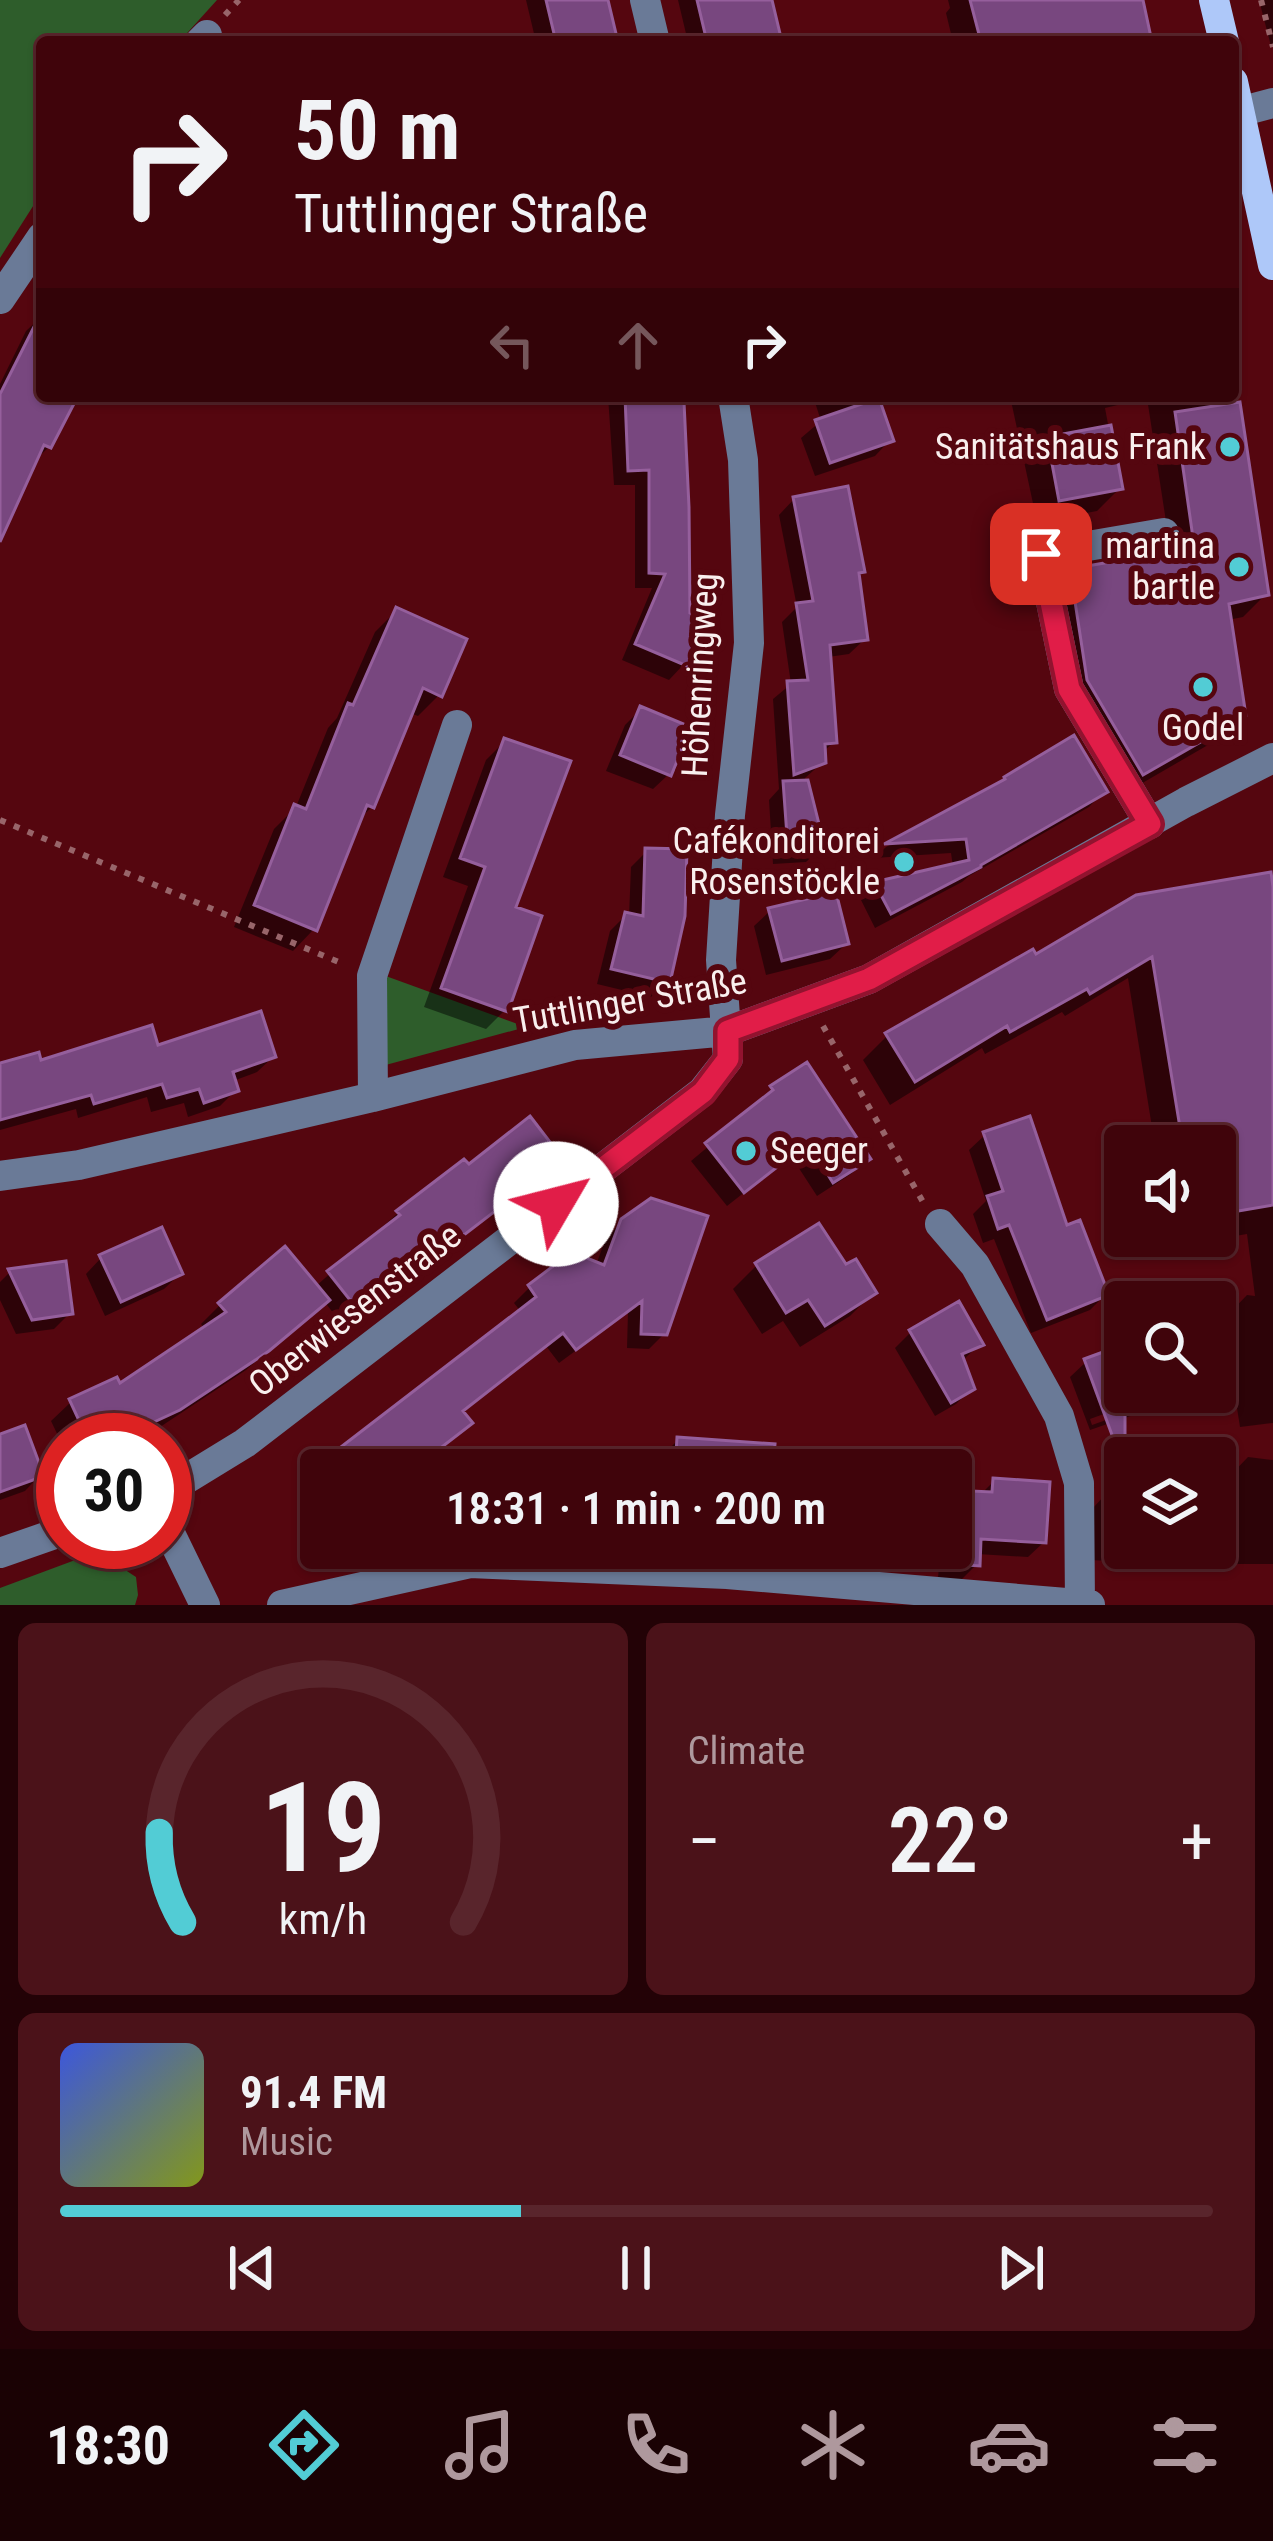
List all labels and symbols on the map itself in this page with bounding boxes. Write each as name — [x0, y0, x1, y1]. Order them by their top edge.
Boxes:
place label: Sanitätshaus Frank — [935, 426, 1206, 468]
marker: Sanitätshaus Frank — [1217, 434, 1243, 460]
pin — [990, 503, 1092, 605]
place label: martina bartle — [1105, 525, 1215, 608]
marker: martina bartle — [1226, 554, 1252, 580]
street label: Höhenringweg — [674, 572, 726, 778]
marker: Godel — [1190, 674, 1216, 700]
place label: Godel — [1162, 707, 1244, 749]
place label: Cafékonditorei Rosenstöckle — [673, 820, 880, 903]
marker: Cafékonditorei Rosenstöckle — [891, 849, 917, 875]
street label: Tuttlinger Straße — [510, 960, 750, 1042]
place label: Seeger — [770, 1130, 868, 1172]
marker: Seeger — [733, 1138, 759, 1164]
position arrow — [493, 1141, 619, 1267]
street label: Oberwiesenstraße — [241, 1214, 469, 1406]
speed limit sign: 30 — [36, 1413, 192, 1569]

